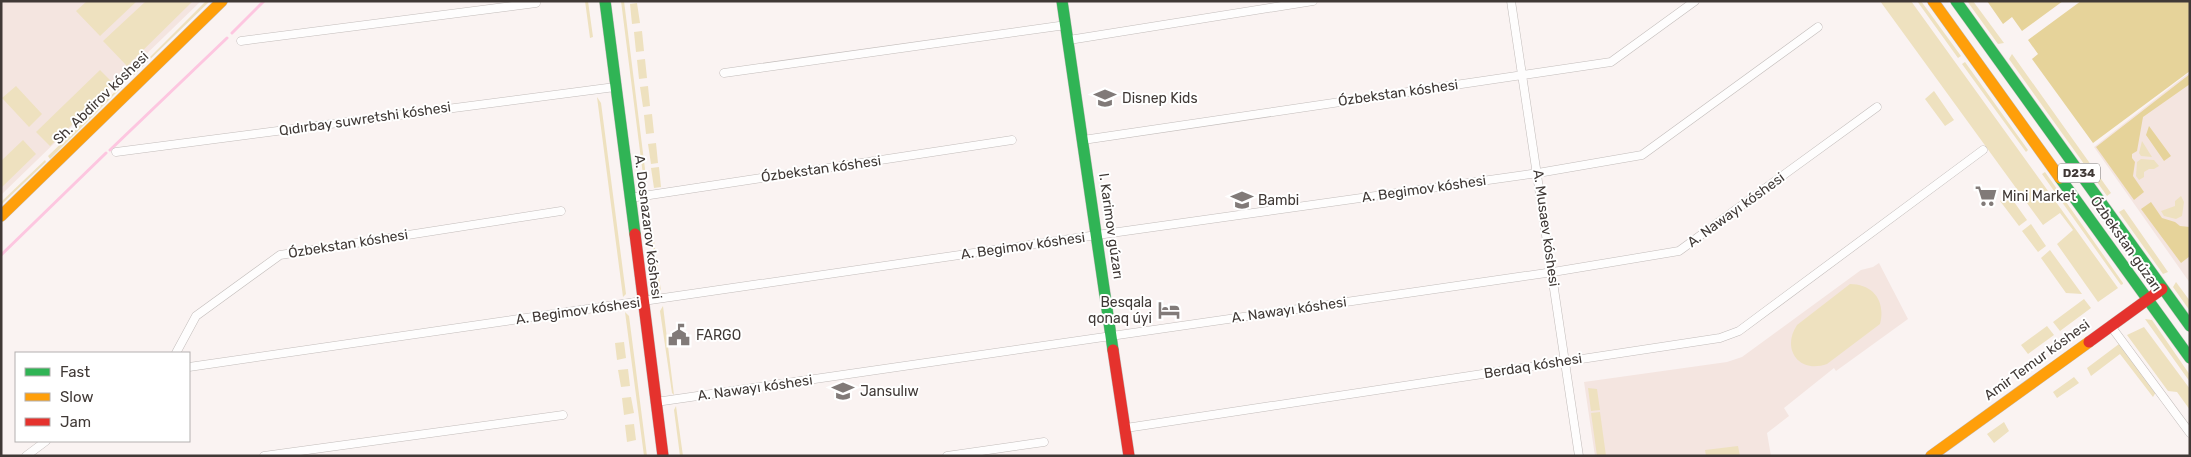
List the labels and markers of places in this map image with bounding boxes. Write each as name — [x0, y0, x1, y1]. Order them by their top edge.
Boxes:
school or university icon: Disnep Kids — [1092, 85, 1118, 111]
place label: Disnep Kids — [1122, 90, 1198, 107]
supermarket icon: Mini Market — [1973, 183, 1999, 209]
school or university icon: Bambi — [1229, 187, 1255, 213]
place label: Mini Market — [2002, 188, 2077, 205]
place label: Bambi — [1258, 192, 1299, 209]
place label: Besqala qonaq úyi — [1088, 294, 1152, 327]
hotel icon: Besqala qonaq úyi — [1156, 297, 1182, 323]
public building icon: FARGO — [666, 322, 692, 348]
place label: FARGO — [696, 327, 741, 344]
school or university icon: Jansulıw — [830, 378, 856, 404]
place label: Jansulıw — [860, 383, 919, 400]

